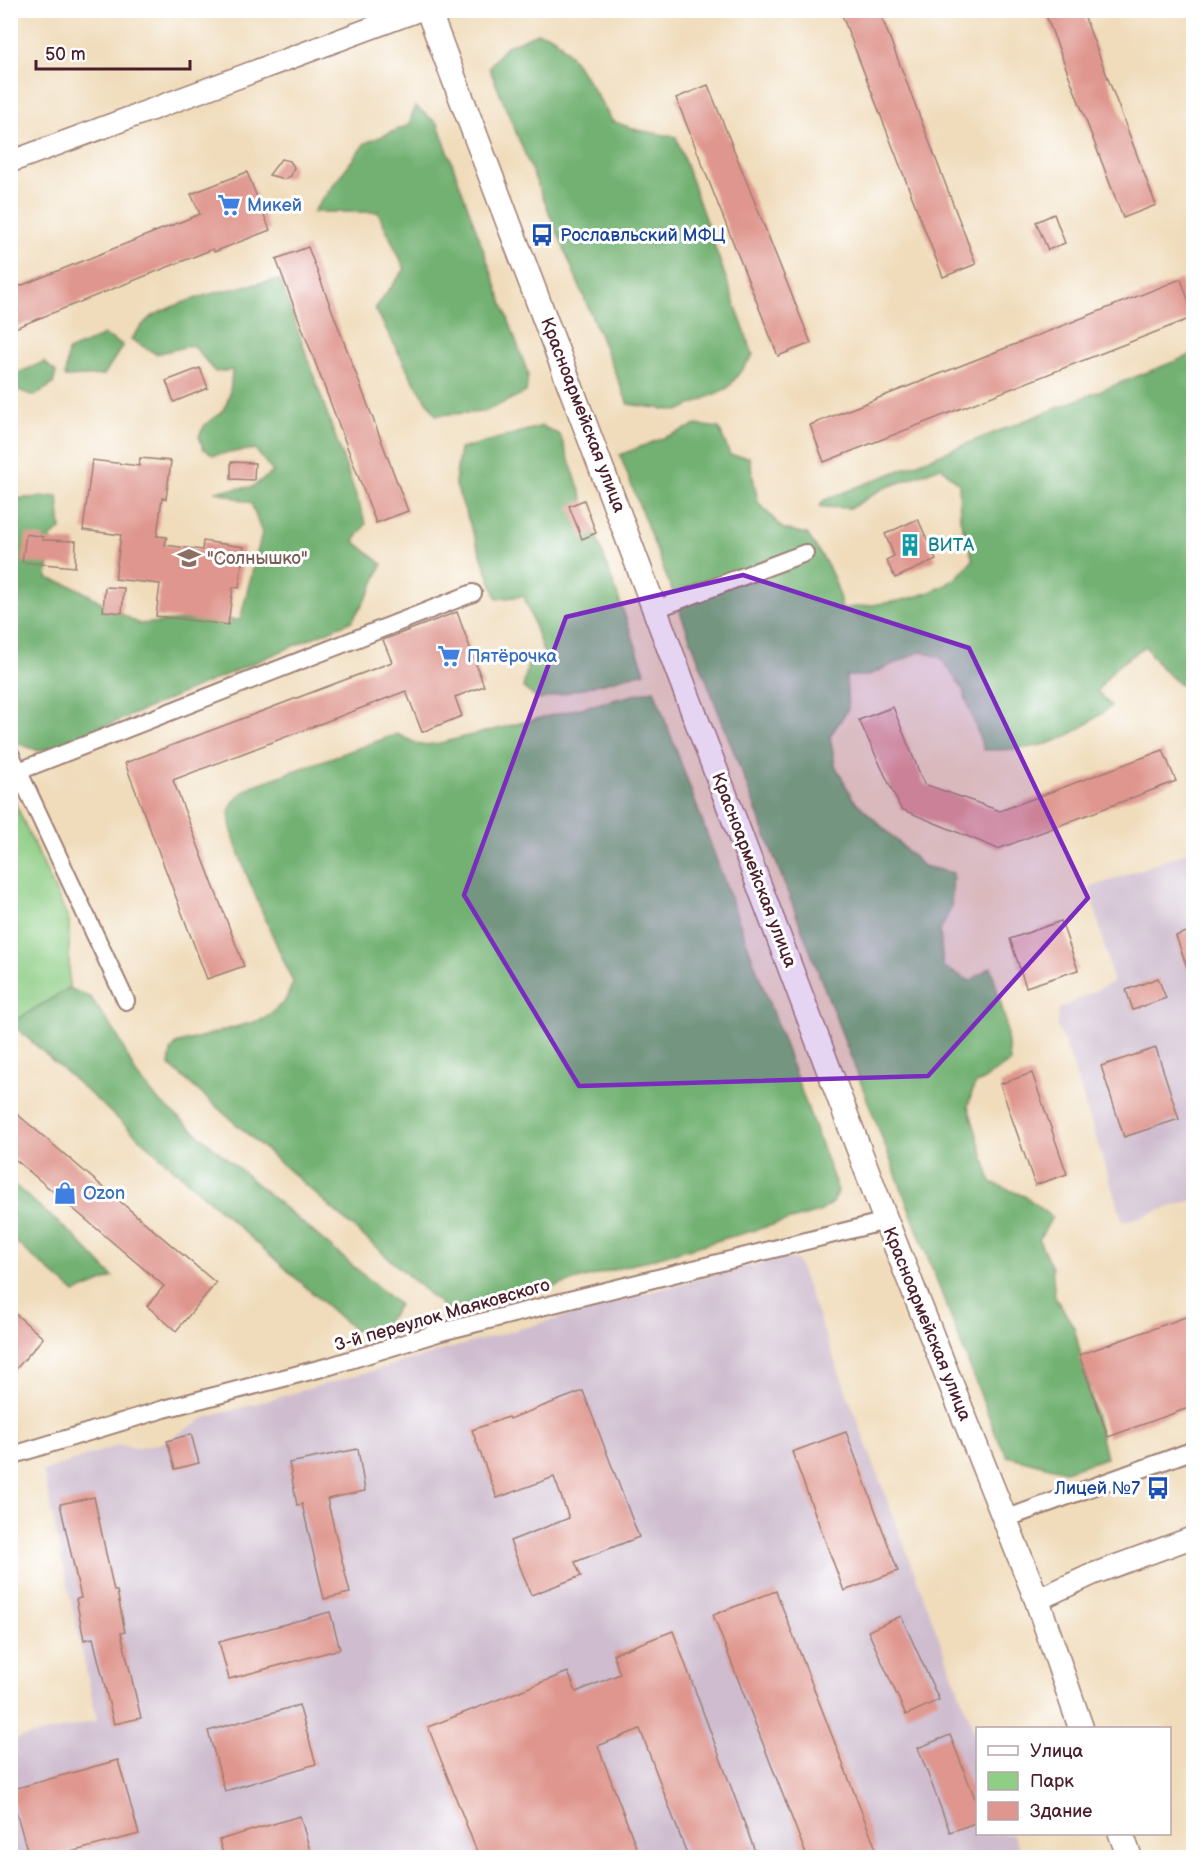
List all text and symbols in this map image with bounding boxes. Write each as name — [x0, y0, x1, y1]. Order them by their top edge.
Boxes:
scale bar — [36, 33, 190, 71]
text: 50 m — [45, 44, 86, 65]
supermarket icon: Микей — [216, 192, 242, 218]
place label: Микей — [247, 195, 302, 216]
bus stop icon: Рославльский МФЦ — [529, 222, 555, 248]
place label: Рославльский МФЦ — [560, 225, 726, 246]
street label: Красноармейская улица — [536, 315, 630, 516]
building icon: ВИТА — [897, 532, 923, 558]
place label: ВИТА — [928, 535, 974, 556]
school or university icon: "Солнышко" — [176, 545, 202, 571]
place label: "Солнышко" — [207, 548, 308, 569]
supermarket icon: Пятёрочка — [436, 643, 462, 669]
place label: Пятёрочка — [467, 646, 558, 667]
street label: Красноармейская улица — [707, 770, 801, 971]
shop icon: Ozon — [52, 1180, 78, 1206]
place label: Ozon — [83, 1183, 125, 1204]
street label: Красноармейская улица — [878, 1224, 976, 1424]
street label: 3-й переулок Маяковского — [332, 1274, 552, 1356]
bus stop icon: Лицей №7 — [1145, 1475, 1171, 1501]
place label: Лицей №7 — [1054, 1478, 1140, 1499]
legend — [976, 1727, 1171, 1835]
text: Улица — [1030, 1741, 1084, 1762]
text: Парк — [1030, 1771, 1074, 1792]
text: Здание — [1030, 1801, 1092, 1822]

